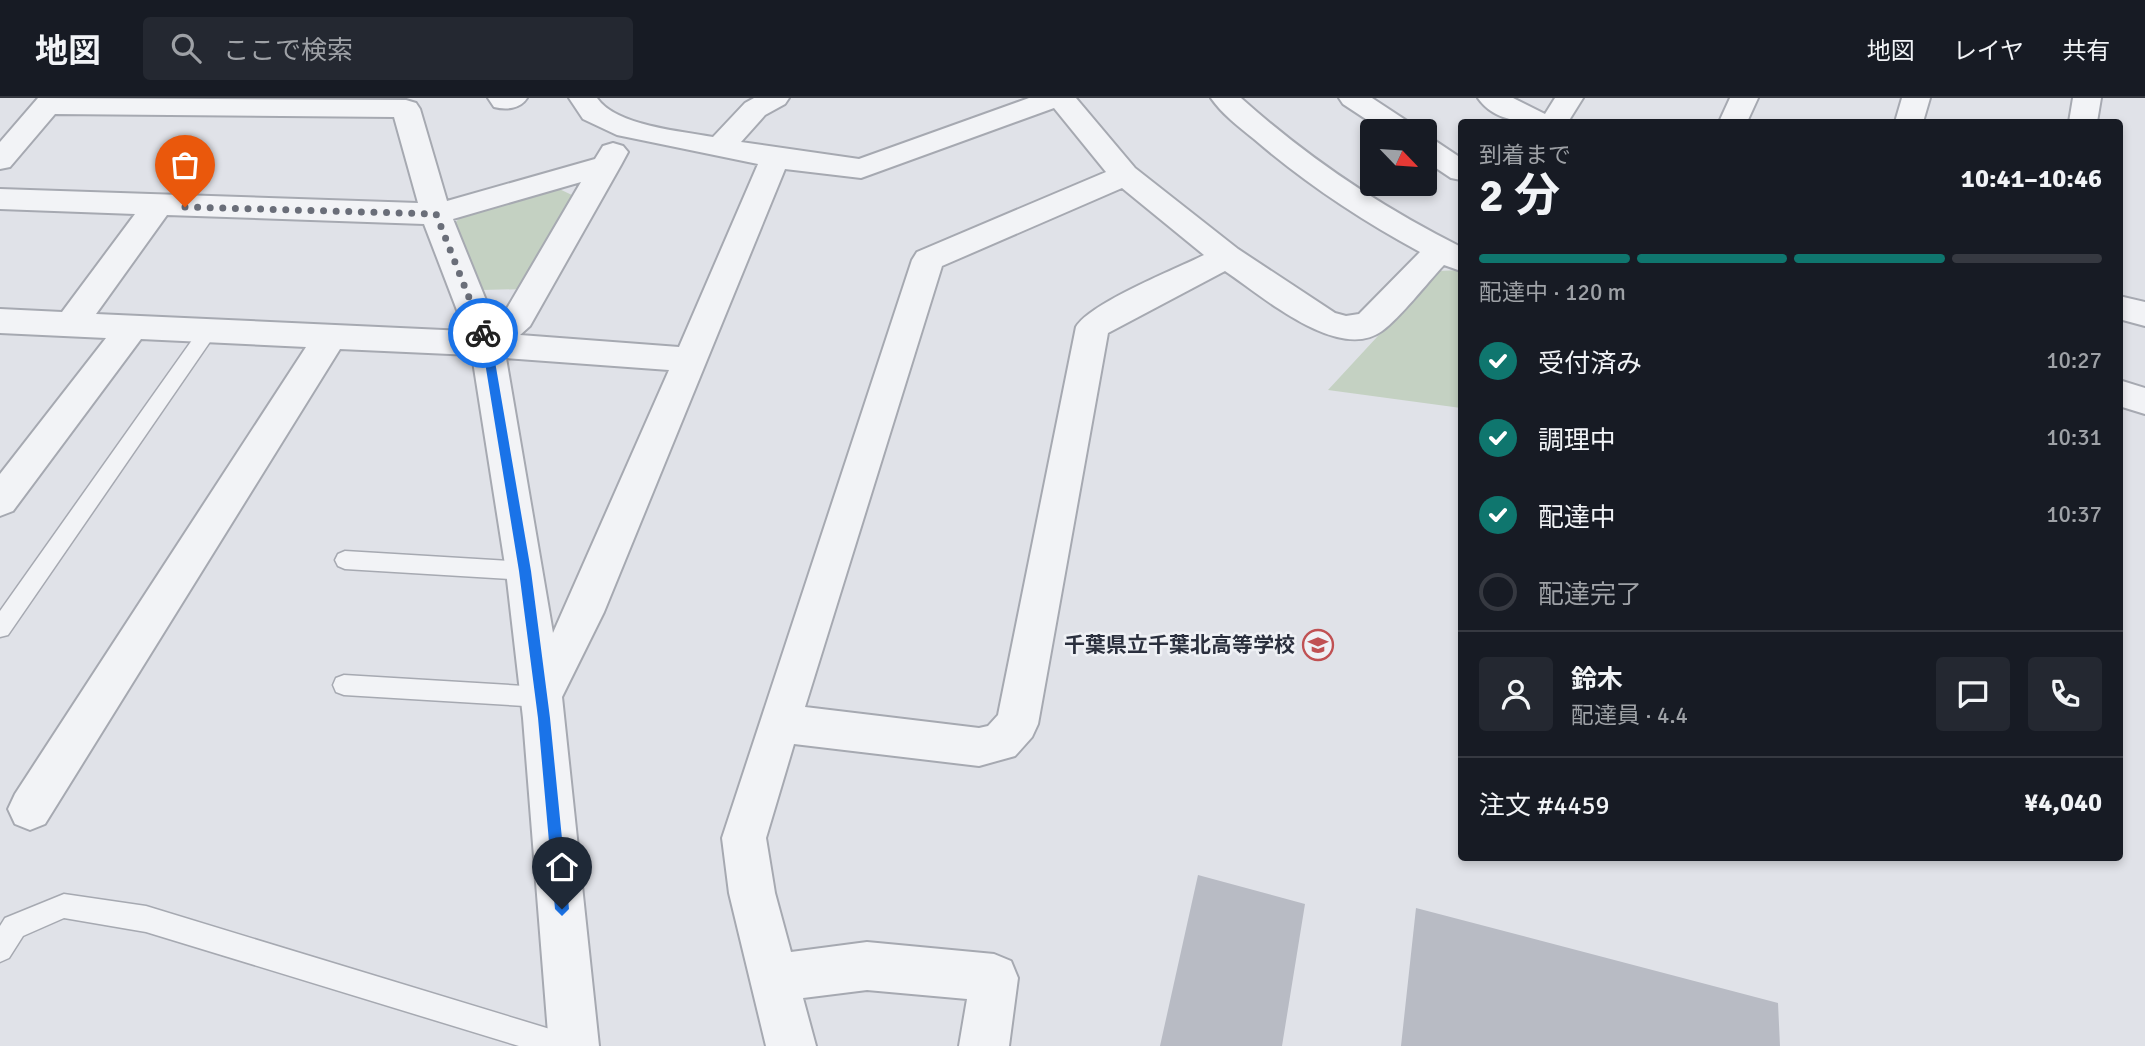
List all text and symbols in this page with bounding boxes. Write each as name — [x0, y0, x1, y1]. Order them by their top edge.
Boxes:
search box — [143, 17, 633, 80]
icon: search — [167, 29, 205, 67]
text: 地図 — [35, 31, 101, 72]
text: ここで検索 — [223, 35, 353, 67]
text: 地図 — [1867, 36, 1915, 66]
text: レイヤ — [1953, 36, 2024, 66]
text: 共有 — [2062, 36, 2110, 66]
north arrow — [1360, 119, 1437, 196]
map controls — [1360, 119, 1437, 196]
pin — [155, 135, 215, 207]
text: 到着まで — [1479, 141, 1571, 170]
icon: bag — [166, 146, 204, 184]
text: 10:41–10:46 — [1961, 163, 2102, 195]
text: 2 分 — [1479, 168, 1560, 224]
text: 配達中 · 120 m — [1479, 278, 1626, 307]
courier — [448, 298, 518, 368]
icon: bike — [464, 314, 502, 352]
icon: check — [1479, 342, 1517, 380]
text: 10:27 — [2046, 346, 2102, 375]
text: 受付済み — [1538, 348, 1642, 380]
icon: check — [1479, 419, 1517, 457]
text: 10:31 — [2046, 423, 2102, 452]
text: 調理中 — [1538, 425, 1616, 457]
icon: check — [1479, 496, 1517, 534]
text: 10:37 — [2046, 500, 2102, 529]
text: 配達中 — [1538, 502, 1616, 534]
text: 配達完了 — [1538, 579, 1642, 611]
school or university icon: 千葉県立千葉北高等学校 — [1301, 628, 1335, 662]
place label: 千葉県立千葉北高等学校 — [1064, 632, 1295, 658]
button: person — [1479, 657, 1553, 731]
button: chat — [1936, 657, 2010, 731]
button: phone — [2028, 657, 2102, 731]
text: 鈴木 — [1571, 664, 1623, 696]
text: 配達員 · 4.4 — [1571, 701, 1688, 730]
text: ¥4,040 — [2024, 787, 2102, 819]
text: 注文 #4459 — [1479, 790, 1610, 822]
pin — [532, 837, 592, 909]
icon: home — [543, 848, 581, 886]

